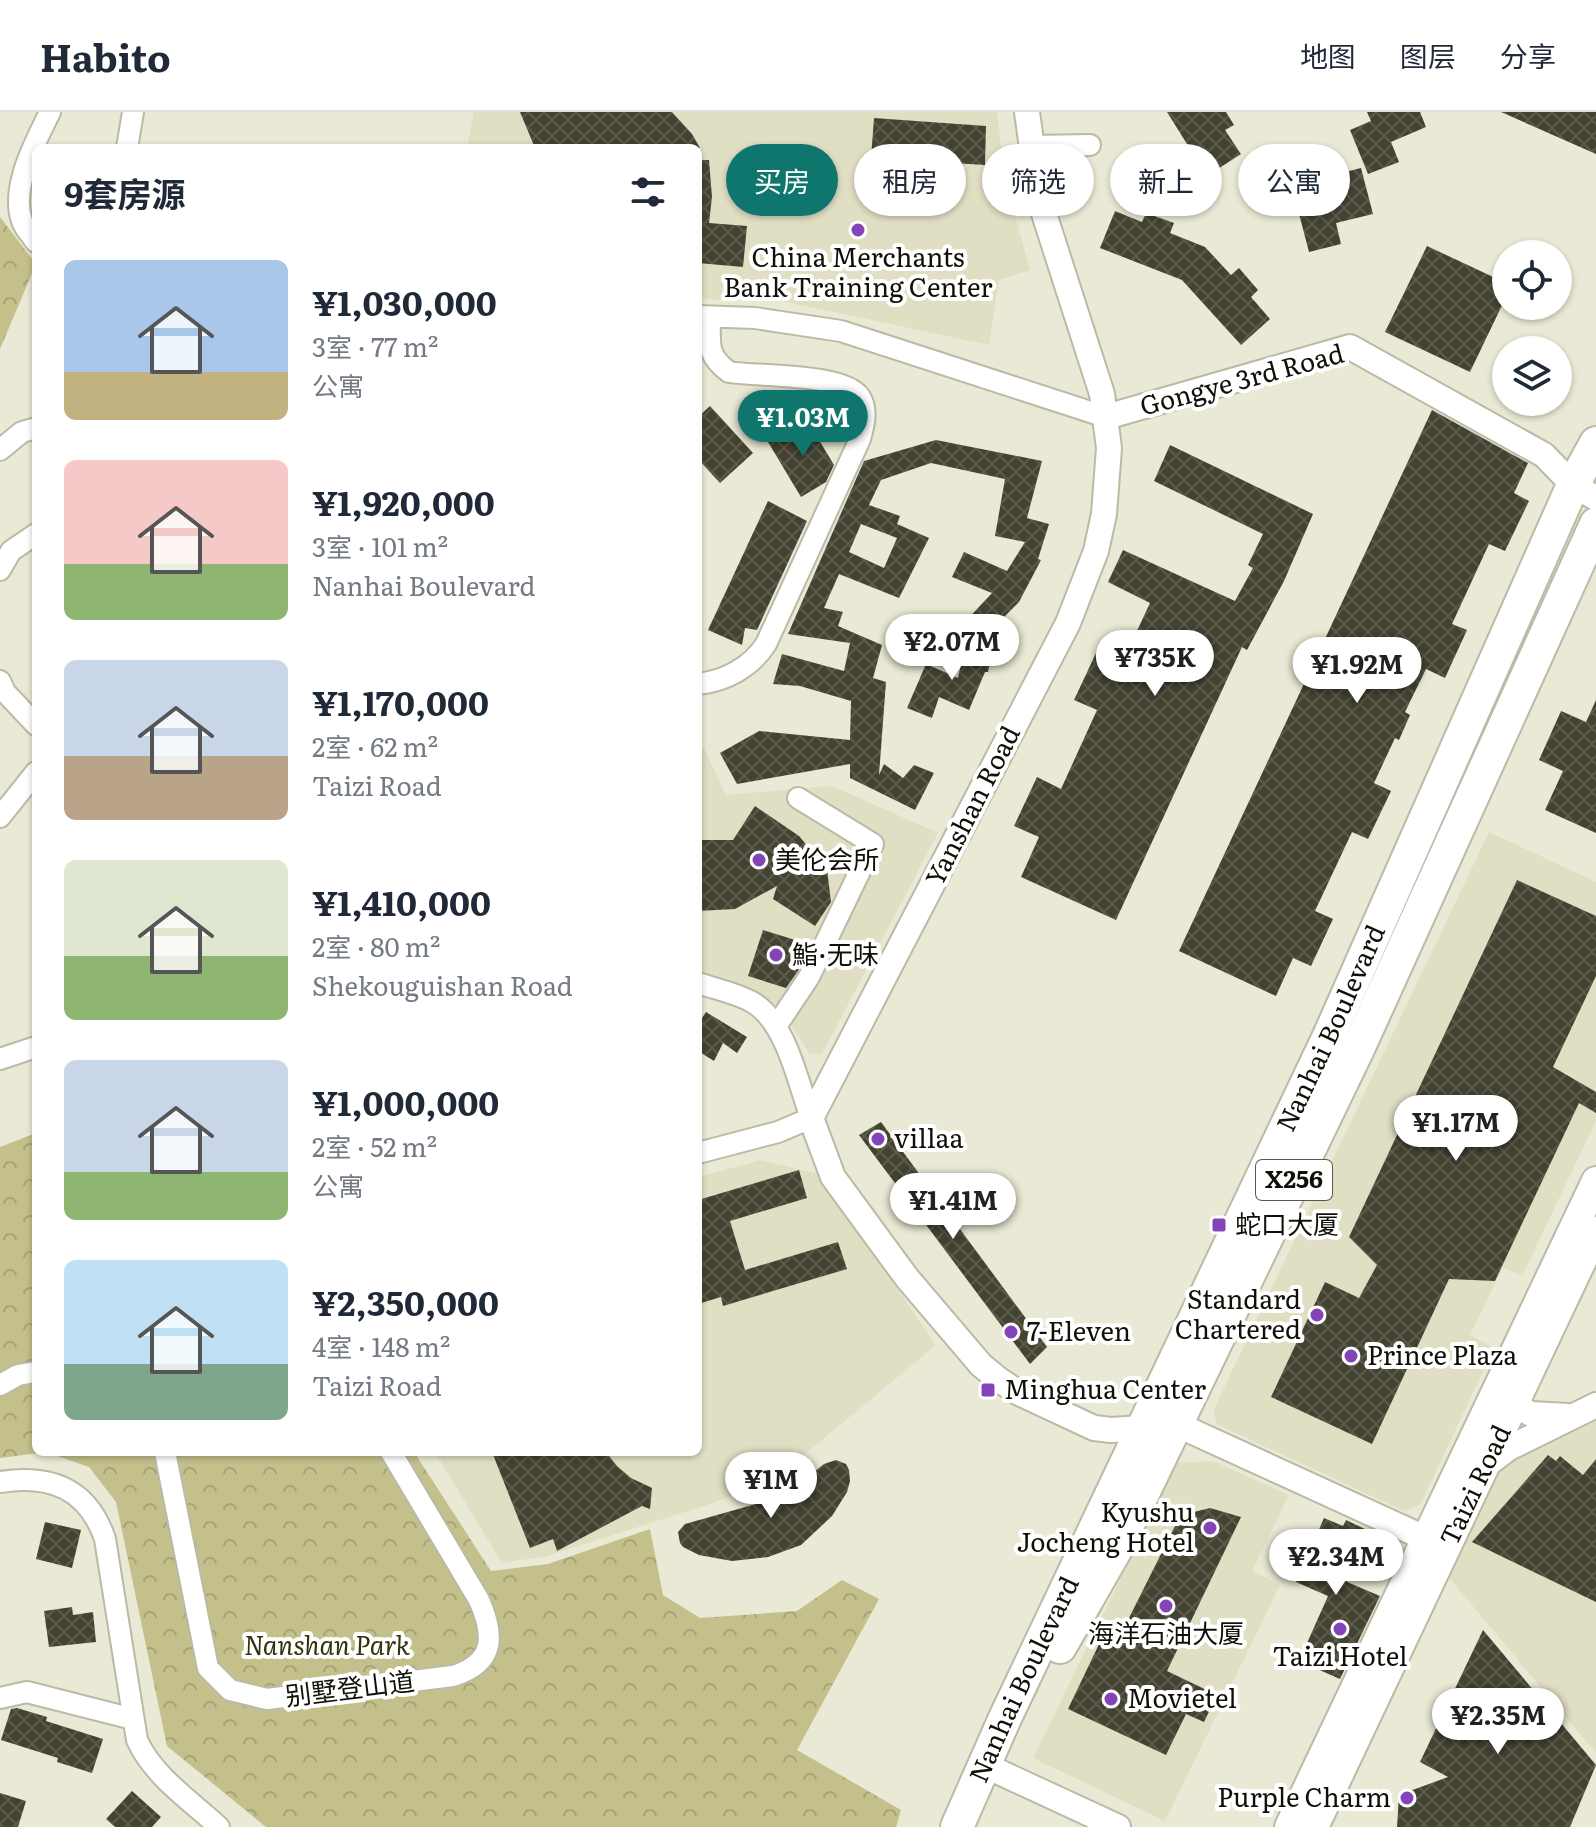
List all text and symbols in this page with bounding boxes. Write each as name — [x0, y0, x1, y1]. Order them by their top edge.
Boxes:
text: Habito — [40, 27, 171, 84]
text: 地图 — [1300, 34, 1356, 76]
text: 图层 — [1400, 34, 1456, 76]
text: 分享 — [1500, 34, 1556, 76]
chip: 买房 — [726, 144, 838, 216]
chip: 租房 — [854, 144, 966, 216]
chip: 筛选 — [982, 144, 1094, 216]
chip: 新上 — [1110, 144, 1222, 216]
chip: 公寓 — [1238, 144, 1350, 216]
text: 9套房源 — [64, 167, 186, 217]
icon: filters — [626, 170, 670, 214]
marker: China Merchants Bank Training Center — [849, 221, 867, 239]
place label: China Merchants Bank Training Center — [723, 236, 993, 305]
map controls — [1492, 240, 1572, 416]
button: locate — [1492, 240, 1572, 320]
text: ¥1,030,000 — [312, 276, 497, 326]
icon: home — [128, 292, 224, 388]
text: 3室 · 77 m² — [312, 326, 438, 365]
street label: Gongye 3rd Road — [1135, 332, 1348, 424]
button: layers — [1492, 336, 1572, 416]
text: 公寓 — [312, 365, 364, 404]
pin: ¥1.03M — [738, 390, 868, 458]
text: ¥1.03M — [756, 396, 850, 435]
text: ¥1,920,000 — [312, 476, 495, 526]
icon: home — [128, 492, 224, 588]
text: 3室 · 101 m² — [312, 526, 448, 565]
text: Nanhai Boulevard — [312, 565, 535, 604]
pin: ¥2.07M — [887, 614, 1017, 682]
text: ¥2.07M — [903, 620, 1001, 659]
pin: ¥735K — [1099, 630, 1211, 698]
text: ¥735K — [1114, 636, 1196, 675]
pin: ¥1.92M — [1292, 637, 1422, 705]
text: ¥1.92M — [1311, 643, 1403, 682]
text: ¥1,170,000 — [312, 676, 489, 726]
icon: home — [128, 692, 224, 788]
street label: Yanshan Road — [914, 718, 1028, 892]
text: 2室 · 62 m² — [312, 726, 438, 765]
text: Taizi Road — [312, 765, 442, 804]
place label: 美伦会所 — [775, 838, 879, 877]
marker: 美伦会所 — [750, 851, 768, 869]
text: ¥1,410,000 — [312, 876, 491, 926]
icon: home — [128, 892, 224, 988]
street label: Nanhai Boulevard — [1265, 918, 1393, 1137]
text: 2室 · 80 m² — [312, 926, 440, 965]
place label: 鮨·无味 — [792, 933, 879, 972]
marker: 鮨·无味 — [767, 946, 785, 964]
text: Shekouguishan Road — [312, 965, 573, 1004]
text: ¥1,000,000 — [312, 1076, 499, 1126]
icon: home — [128, 1092, 224, 1188]
pin: ¥1.17M — [1391, 1095, 1521, 1163]
text: ¥1.17M — [1412, 1101, 1500, 1140]
place label: villaa — [894, 1117, 964, 1156]
text: 2室 · 52 m² — [312, 1126, 437, 1165]
marker: villaa — [869, 1130, 887, 1148]
road number: X256 — [1256, 1160, 1332, 1200]
text: 公寓 — [312, 1165, 364, 1204]
pin: ¥1.41M — [888, 1173, 1018, 1241]
text: ¥1.41M — [908, 1179, 998, 1218]
place label: 蛇口大厦 — [1235, 1203, 1339, 1242]
marker: 蛇口大厦 — [1210, 1216, 1228, 1234]
text: ¥2,350,000 — [312, 1276, 499, 1326]
place label: Standard Chartered — [1175, 1278, 1301, 1347]
icon: home — [128, 1292, 224, 1388]
marker: Standard Chartered — [1308, 1306, 1326, 1324]
place label: 7-Eleven — [1027, 1310, 1131, 1349]
marker: 7-Eleven — [1002, 1323, 1020, 1341]
text: 4室 · 148 m² — [312, 1326, 450, 1365]
place label: Prince Plaza — [1367, 1334, 1517, 1373]
marker: Prince Plaza — [1342, 1347, 1360, 1365]
text: Taizi Road — [312, 1365, 442, 1404]
place label: Minghua Center — [1004, 1368, 1207, 1407]
marker: Minghua Center — [979, 1381, 997, 1399]
street label: Taizi Road — [1428, 1417, 1519, 1551]
pin: ¥1M — [732, 1452, 810, 1520]
text: ¥1M — [743, 1458, 799, 1497]
place label: Kyushu Jocheng Hotel — [1017, 1491, 1194, 1560]
marker: Kyushu Jocheng Hotel — [1201, 1519, 1219, 1537]
pin: ¥2.34M — [1271, 1529, 1401, 1597]
text: ¥2.34M — [1287, 1535, 1385, 1574]
street label: Nanhai Boulevard — [957, 1569, 1087, 1788]
marker: 海洋石油大厦 — [1157, 1597, 1175, 1615]
place label: 海洋石油大厦 — [1088, 1612, 1244, 1651]
marker: Taizi Hotel — [1331, 1620, 1349, 1638]
park label: Nanshan Park — [244, 1624, 411, 1663]
place label: Taizi Hotel — [1272, 1635, 1408, 1674]
street label: 别墅登山道 — [283, 1659, 417, 1714]
place label: Movietel — [1127, 1677, 1237, 1716]
pin: ¥2.35M — [1433, 1688, 1563, 1756]
marker: Movietel — [1102, 1690, 1120, 1708]
text: ¥2.35M — [1450, 1694, 1546, 1733]
place label: Purple Charm — [1217, 1776, 1391, 1815]
marker: Purple Charm — [1398, 1789, 1416, 1807]

